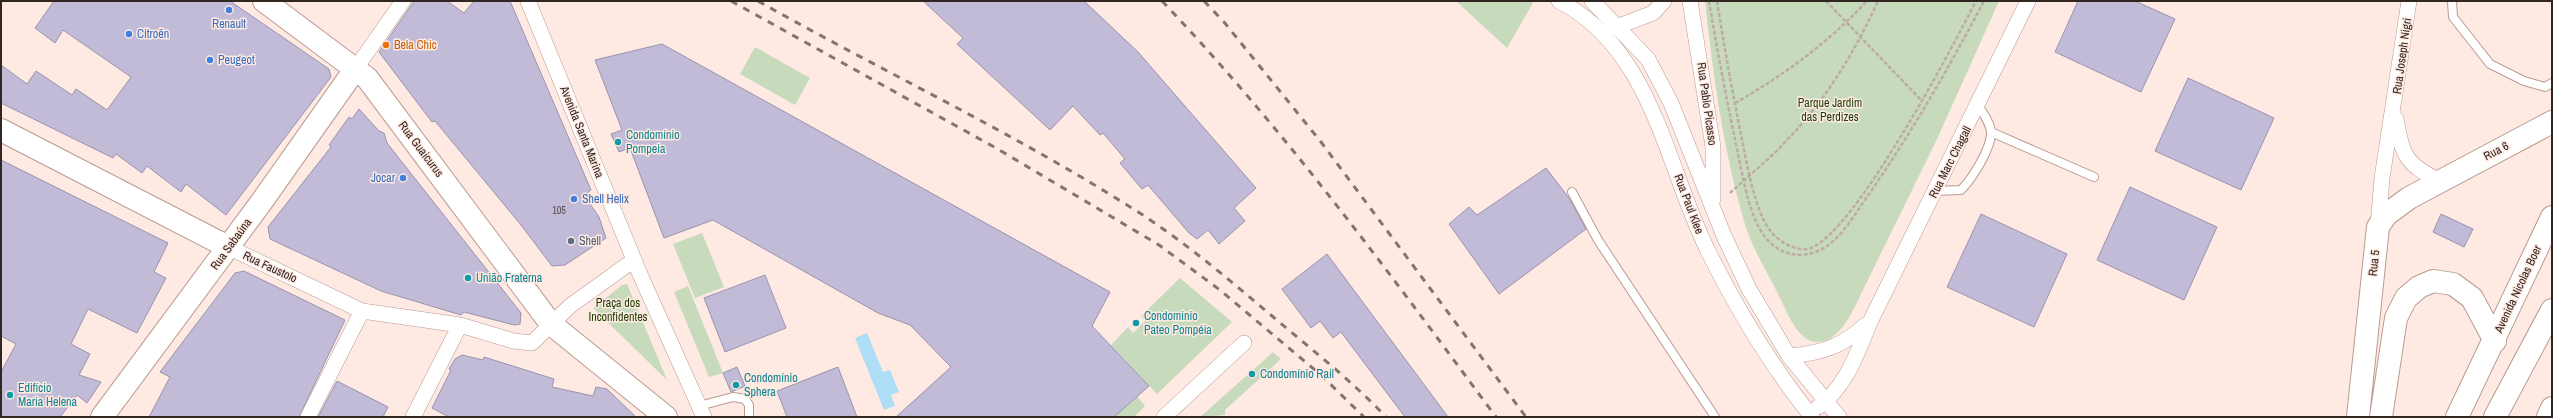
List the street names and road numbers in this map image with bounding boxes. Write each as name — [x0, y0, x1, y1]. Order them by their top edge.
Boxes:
street label: Rua Joseph Nigri — [2389, 17, 2415, 95]
street label: Rua Pablo Picasso — [1693, 61, 1721, 147]
street label: Avenida Santa Marina — [556, 83, 608, 181]
street label: Rua Guaicurus — [395, 118, 447, 180]
street label: Rua Marc Chagall — [1925, 123, 1975, 201]
street label: Rua 6 — [2481, 138, 2511, 164]
street label: Rua Paul Klee — [1670, 172, 1708, 236]
street label: Rua Sabaúna — [207, 215, 255, 273]
street label: Avenida Nicolas Boer — [2490, 242, 2546, 336]
street label: Rua Faustolo — [240, 247, 300, 287]
street label: Rua 5 — [2365, 249, 2383, 277]

